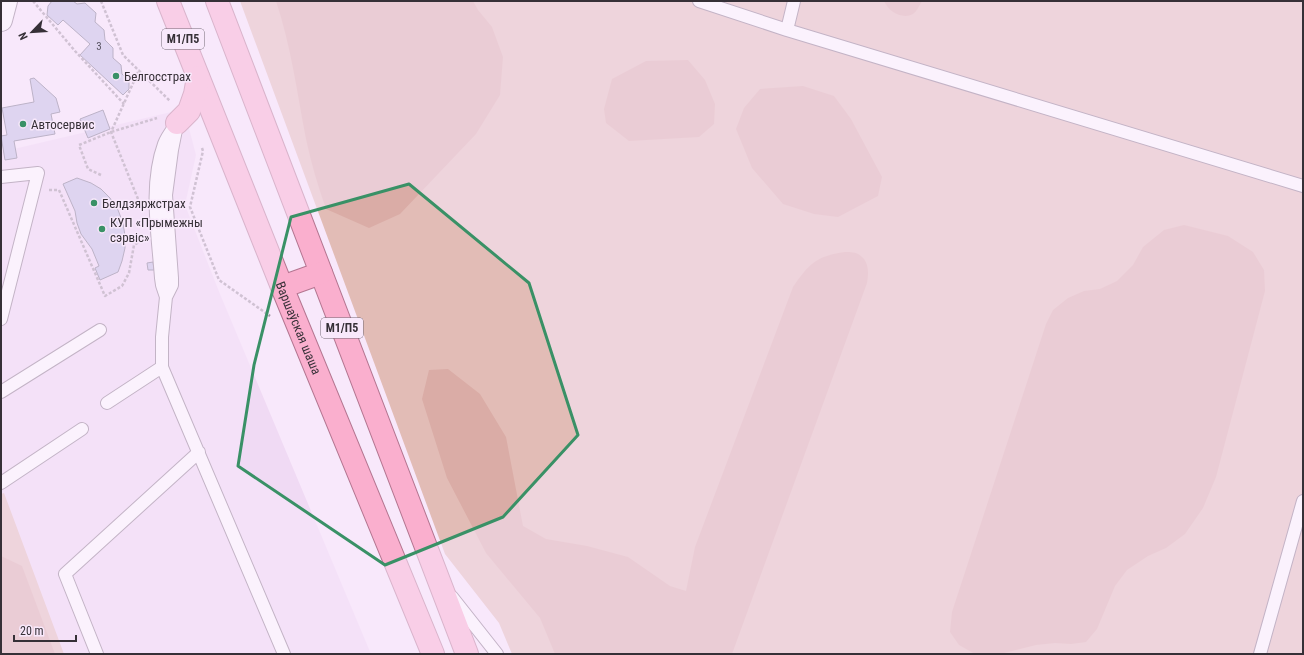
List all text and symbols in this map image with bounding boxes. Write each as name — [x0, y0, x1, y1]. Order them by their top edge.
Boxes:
north arrow — [12, 12, 52, 52]
road number: М1/П5 — [162, 29, 204, 49]
text: N — [16, 30, 31, 42]
house number: 3 — [96, 40, 102, 53]
place label: Белгосстрах — [124, 69, 191, 84]
marker: Белгосстрах — [111, 71, 121, 81]
place label: Автосервис — [31, 117, 94, 132]
marker: Автосервис — [18, 119, 28, 129]
place label: Белдзяржстрах — [102, 196, 186, 211]
marker: Белдзяржстрах — [89, 198, 99, 208]
place label: КУП «Прымежны сэрвіс» — [110, 215, 203, 245]
marker: КУП «Прымежны сэрвіс» — [97, 224, 107, 234]
street label: Варшаўская шаша — [273, 279, 325, 376]
road number: М1/П5 — [321, 318, 363, 338]
scale bar — [14, 617, 76, 643]
text: 20 m — [20, 624, 44, 638]

